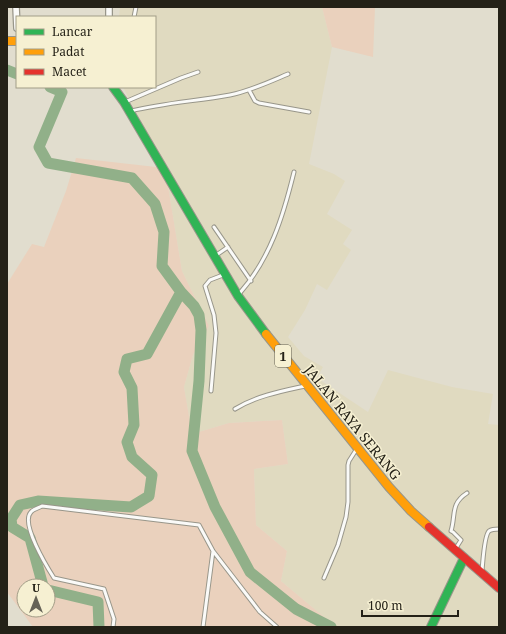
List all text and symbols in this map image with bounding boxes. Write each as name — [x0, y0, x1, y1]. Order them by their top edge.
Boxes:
legend — [16, 16, 156, 88]
text: Lancar — [52, 23, 93, 40]
text: Padat — [52, 43, 84, 60]
text: Macet — [52, 63, 87, 80]
road number: 1 — [275, 345, 291, 367]
street label: JALAN RAYA SERANG — [300, 360, 405, 484]
north arrow — [16, 578, 56, 618]
text: U — [32, 580, 41, 595]
scale bar — [362, 592, 458, 618]
text: 100 m — [368, 597, 403, 614]

